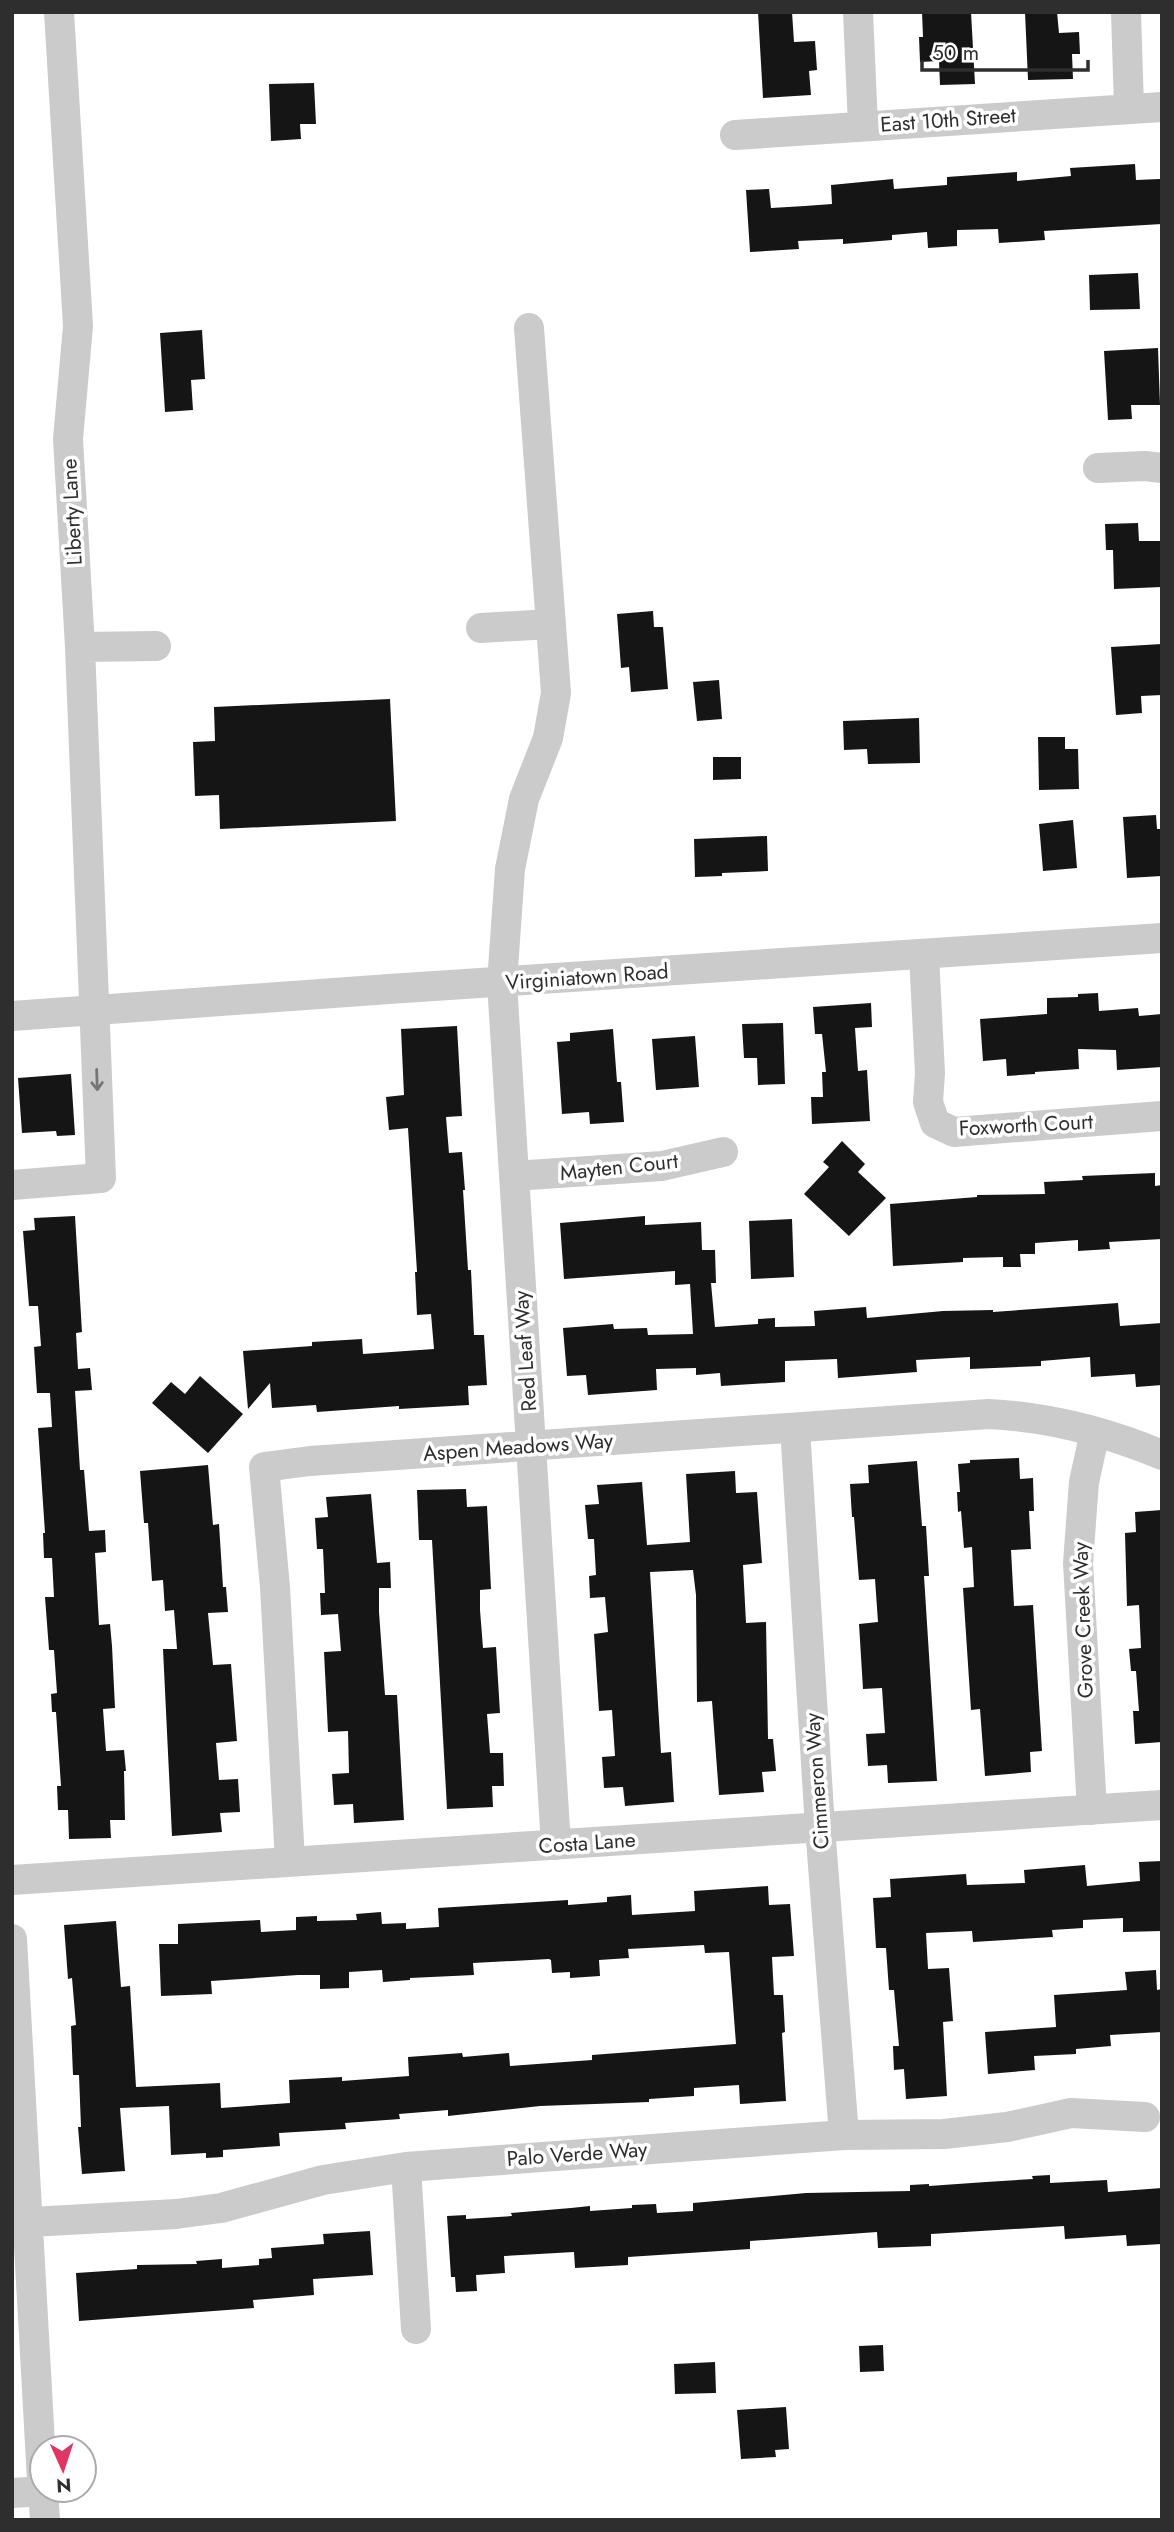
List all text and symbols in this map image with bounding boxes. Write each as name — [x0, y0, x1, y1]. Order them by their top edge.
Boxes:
scale bar — [922, 28, 1088, 72]
text: 50 m — [932, 38, 979, 68]
street label: East 10th Street — [879, 100, 1017, 140]
street label: Liberty Lane — [54, 458, 90, 566]
street label: Virginiatown Road — [504, 956, 670, 998]
one-way arrow — [90, 1068, 104, 1091]
street label: Foxworth Court — [958, 1107, 1094, 1143]
street label: Mayten Court — [558, 1146, 680, 1188]
street label: Red Leaf Way — [506, 1289, 544, 1413]
street label: Aspen Meadows Way — [422, 1425, 615, 1469]
street label: Grove Creek Way — [1065, 1540, 1101, 1699]
street label: Cimmeron Way — [797, 1711, 837, 1850]
street label: Costa Lane — [537, 1825, 637, 1861]
street label: Palo Verde Way — [506, 2134, 649, 2174]
north arrow — [28, 2434, 98, 2504]
text: N — [56, 2472, 72, 2499]

